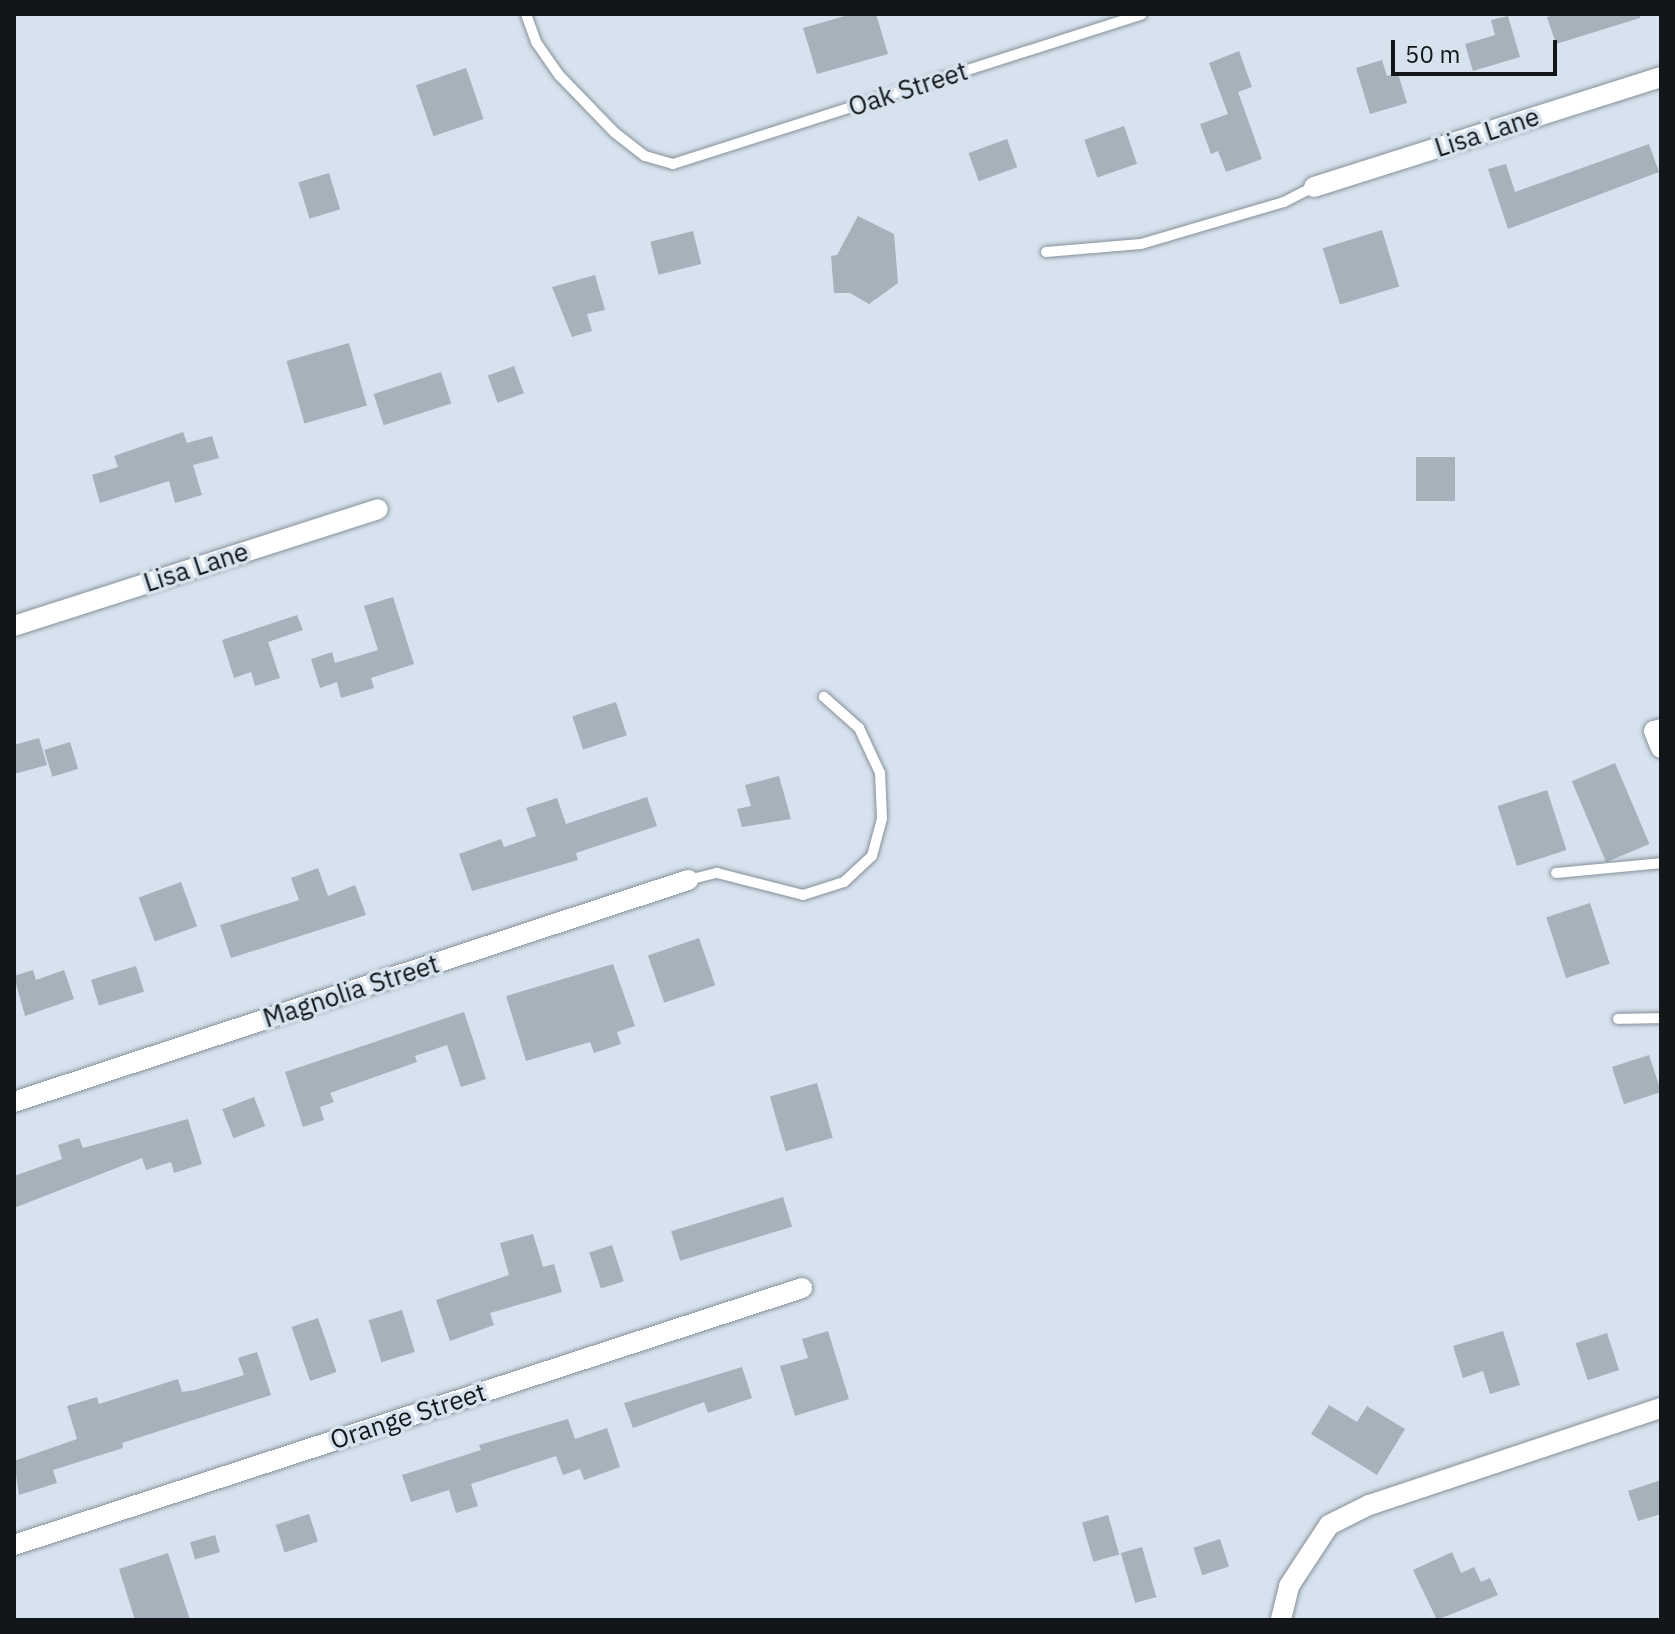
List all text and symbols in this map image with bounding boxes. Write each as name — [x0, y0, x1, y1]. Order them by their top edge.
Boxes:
scale bar — [1395, 24, 1561, 74]
text: 50 m — [1405, 38, 1460, 70]
street label: Oak Street — [844, 55, 972, 123]
street label: Lisa Lane — [1431, 100, 1543, 164]
street label: Lisa Lane — [140, 535, 252, 599]
street label: Magnolia Street — [259, 948, 443, 1034]
street label: Orange Street — [326, 1376, 490, 1456]

